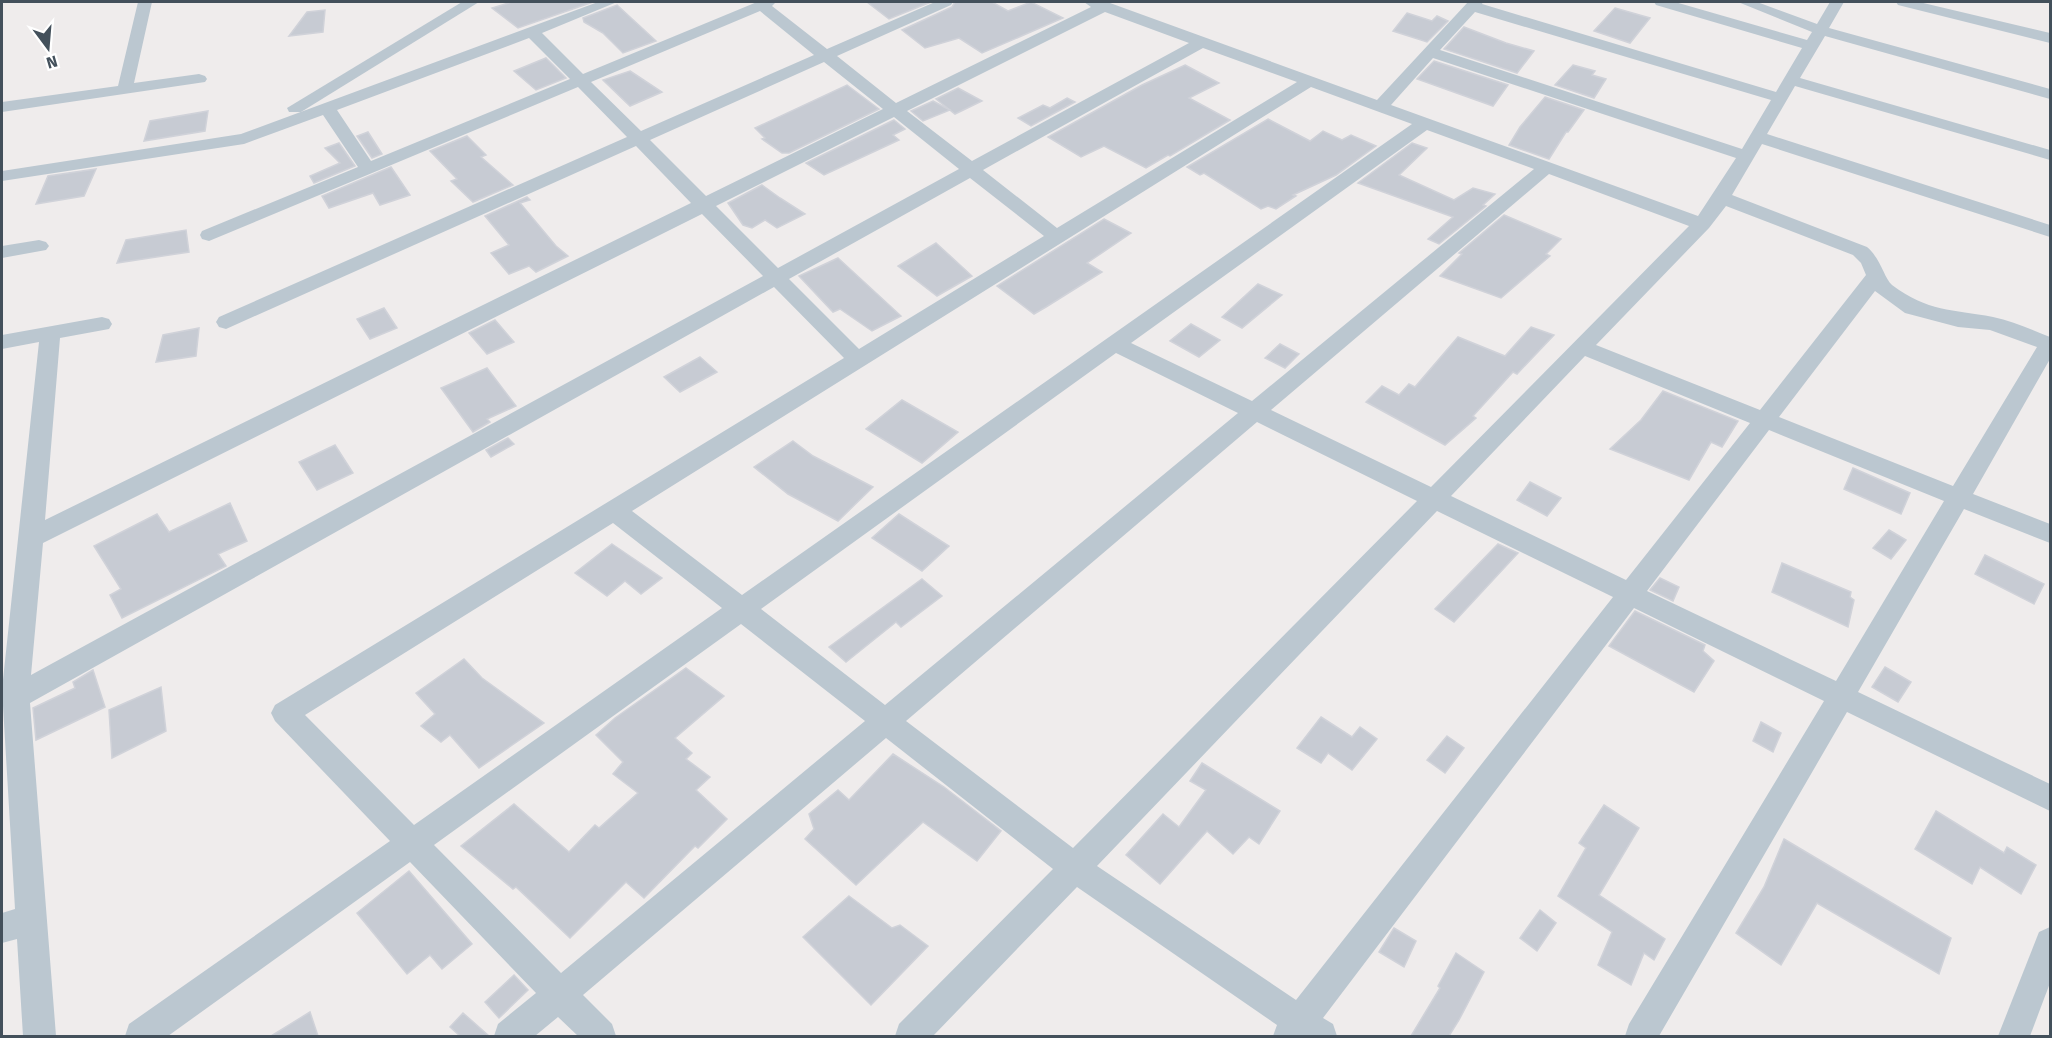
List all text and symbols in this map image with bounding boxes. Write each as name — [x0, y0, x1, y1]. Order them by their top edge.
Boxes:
north arrow — [18, 18, 78, 78]
text: N — [44, 51, 60, 73]

